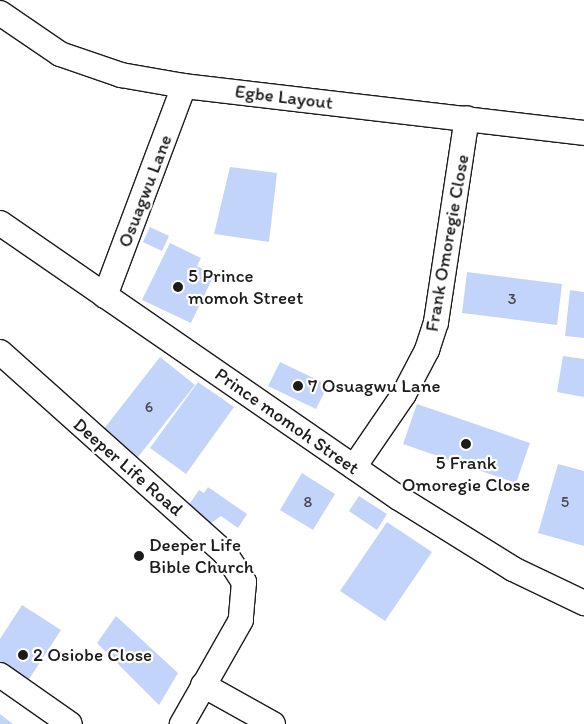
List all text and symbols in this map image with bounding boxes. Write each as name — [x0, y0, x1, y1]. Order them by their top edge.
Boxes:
street label: Egbe Layout — [233, 80, 335, 114]
street label: Osuagwu Lane — [113, 131, 177, 251]
street label: Frank Omoregie Close — [420, 153, 474, 333]
place label: 5 Prince momoh Street — [188, 265, 303, 309]
marker: 5 Prince momoh Street — [172, 281, 184, 293]
house number: 3 — [508, 289, 516, 309]
street label: Prince momoh Street — [211, 363, 363, 479]
place label: 7 Osuagwu Lane — [308, 375, 440, 397]
marker: 7 Osuagwu Lane — [292, 380, 304, 392]
house number: 6 — [145, 397, 153, 417]
street label: Deeper Life Road — [69, 413, 187, 521]
marker: 5 Frank Omoregie Close — [460, 438, 472, 450]
place label: 5 Frank Omoregie Close — [402, 452, 530, 496]
house number: 8 — [304, 492, 312, 512]
house number: 5 — [561, 492, 569, 512]
place label: Deeper Life Bible Church — [149, 534, 254, 578]
marker: Deeper Life Bible Church — [133, 550, 145, 562]
place label: 2 Osiobe Close — [33, 644, 152, 666]
marker: 2 Osiobe Close — [17, 649, 29, 661]

